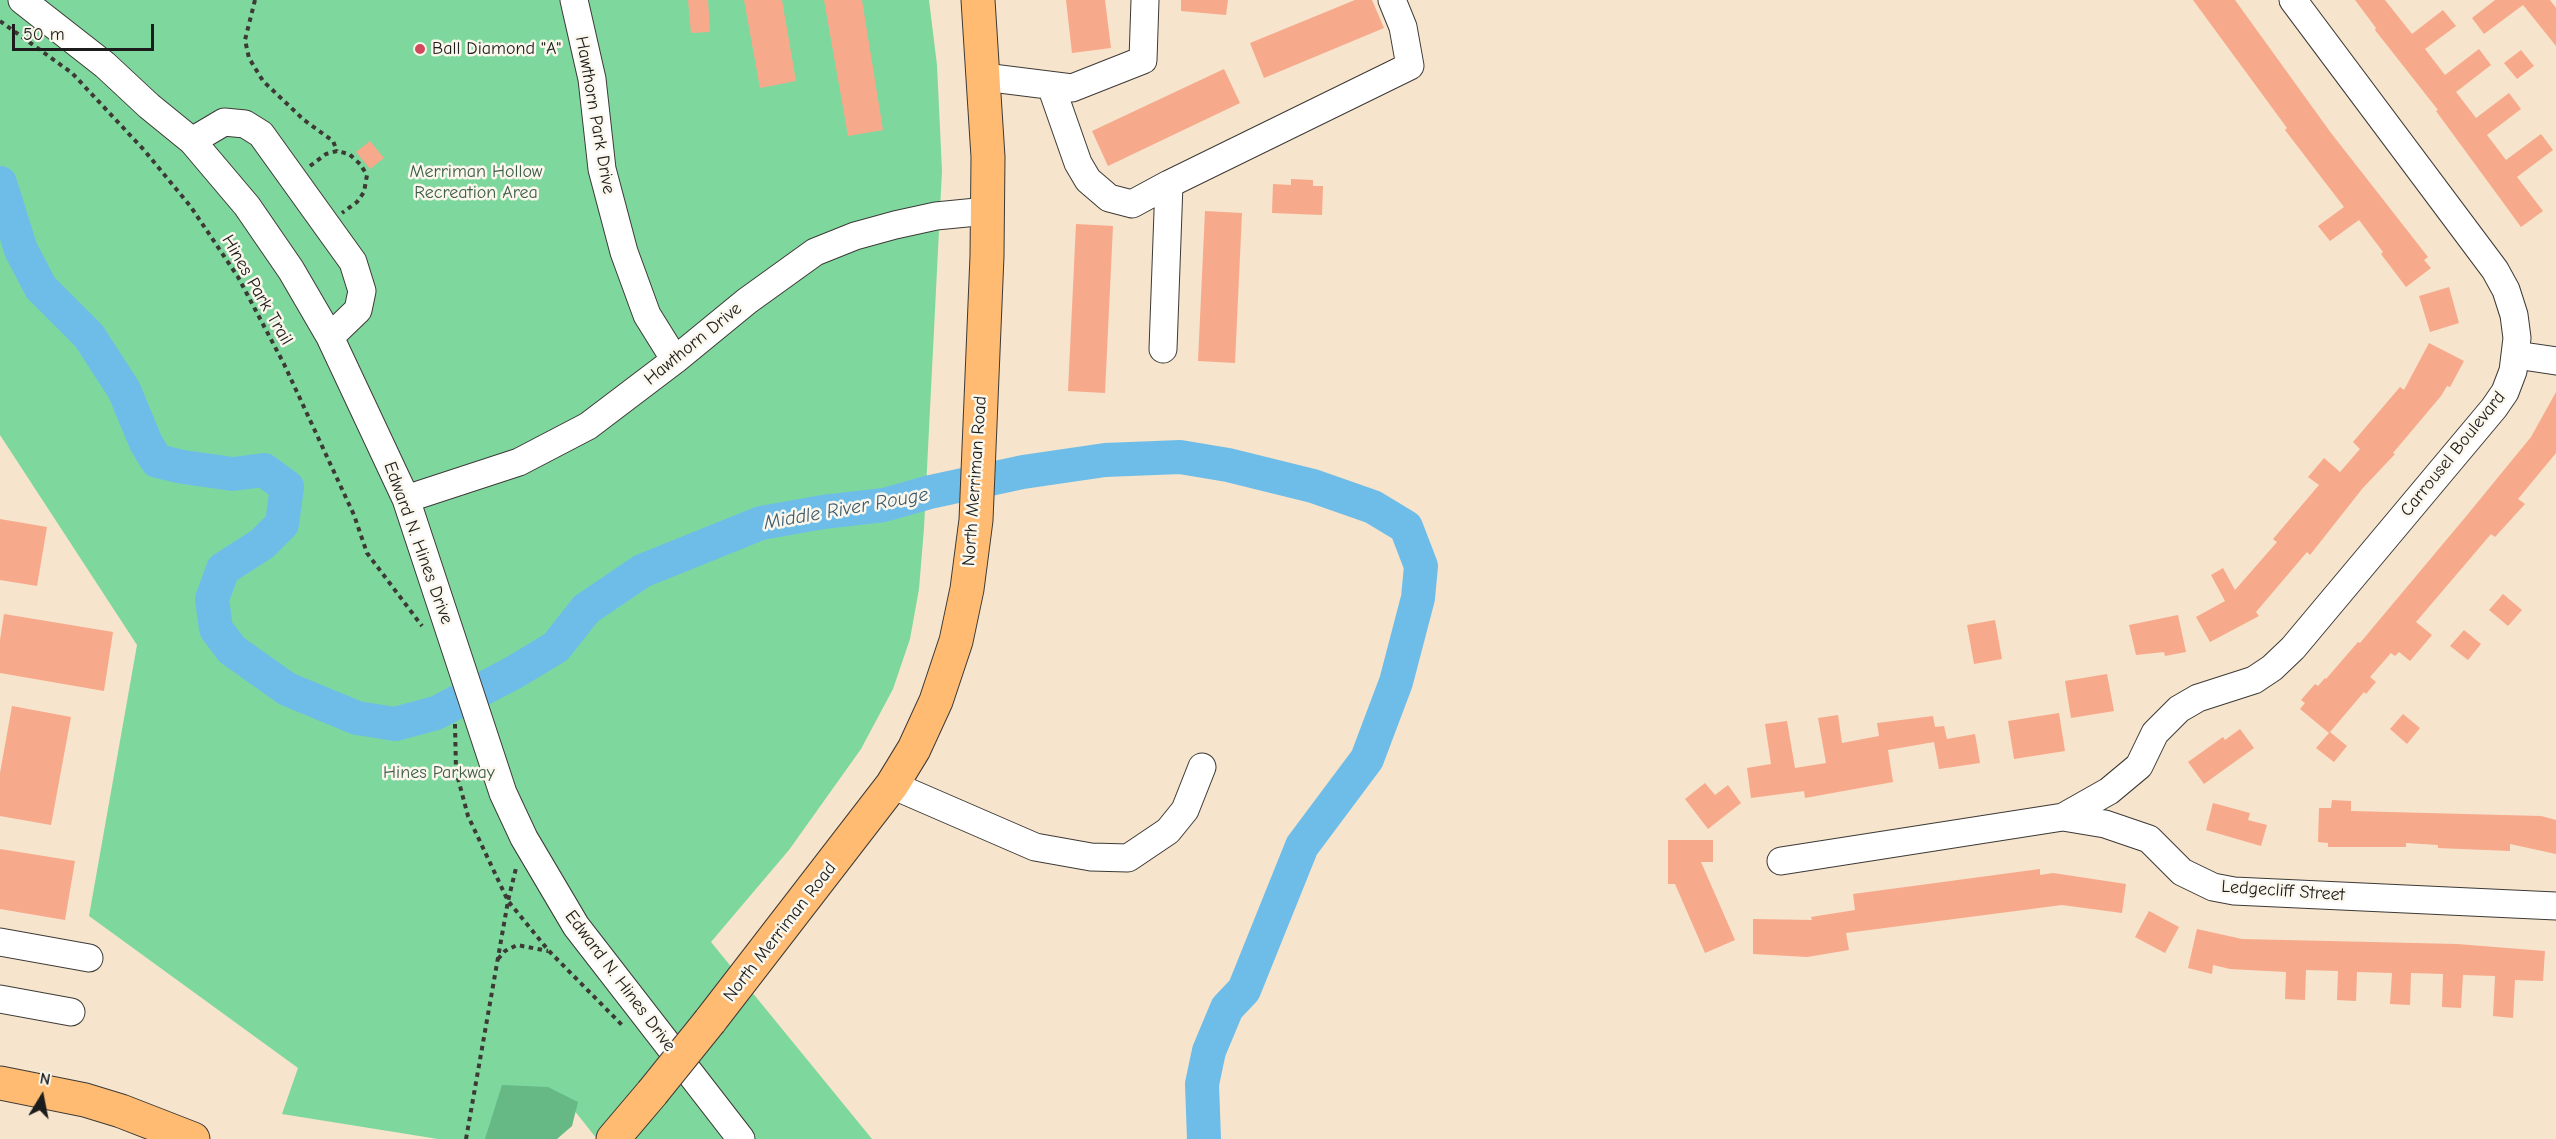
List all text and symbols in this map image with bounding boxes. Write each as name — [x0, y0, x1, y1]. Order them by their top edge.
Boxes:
scale bar — [15, 12, 158, 50]
text: 50 m — [23, 24, 65, 45]
street label: Hawthorn Park Drive — [570, 34, 620, 196]
place label: Ball Diamond "A" — [432, 38, 561, 60]
marker: Ball Diamond "A" — [413, 42, 427, 56]
park label: Merriman Hollow Recreation Area — [409, 161, 543, 204]
street label: Hines Park Trail — [217, 231, 297, 349]
street label: Hawthorn Drive — [640, 298, 746, 390]
street label: Carrousel Boulevard — [2396, 387, 2510, 521]
street label: North Merriman Road — [958, 395, 992, 567]
street label: Edward N. Hines Drive — [379, 459, 457, 627]
water label: Middle River Rouge — [762, 483, 930, 535]
park label: Hines Parkway — [383, 762, 495, 784]
street label: North Merriman Road — [719, 858, 841, 1006]
street label: Ledgecliff Street — [2221, 876, 2345, 906]
street label: Edward N. Hines Drive — [560, 906, 680, 1056]
north arrow — [12, 1067, 72, 1127]
text: N — [38, 1070, 52, 1089]

